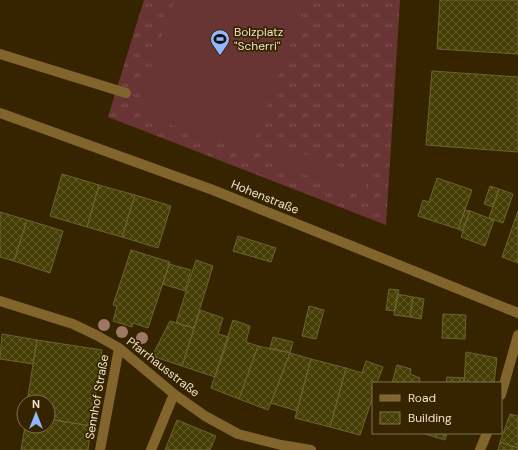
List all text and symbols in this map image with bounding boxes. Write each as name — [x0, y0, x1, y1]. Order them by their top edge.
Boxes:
place label: Bolzplatz "Scherri" — [234, 24, 283, 54]
sports icon: Bolzplatz "Scherri" — [209, 28, 231, 56]
street label: Hohenstraße — [229, 176, 302, 218]
street label: Pfarrhausstraße — [123, 333, 203, 401]
street label: Sennhof Straße — [82, 353, 112, 441]
legend — [372, 382, 502, 434]
text: Road — [408, 390, 436, 406]
north arrow — [16, 394, 56, 434]
text: N — [32, 397, 40, 411]
text: Building — [408, 410, 452, 426]

